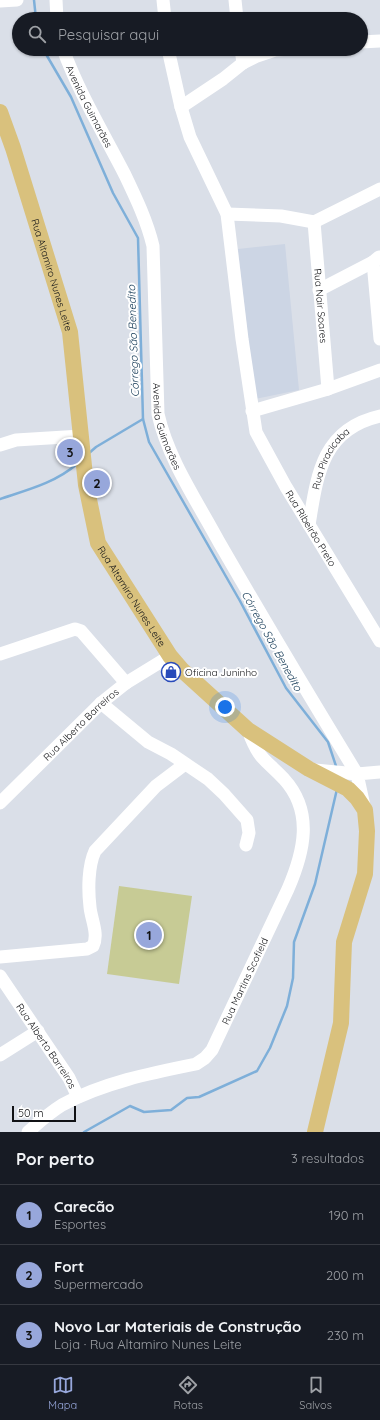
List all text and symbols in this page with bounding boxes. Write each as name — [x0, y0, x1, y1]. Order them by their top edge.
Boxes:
search box — [12, 12, 368, 56]
icon: search — [26, 23, 48, 45]
text: Pesquisar aqui — [58, 25, 159, 44]
street label: Avenida Guimarães — [64, 63, 116, 150]
street label: Rua Altamiro Nunes Leite — [29, 217, 76, 333]
street label: Rua Nair Soares — [311, 268, 331, 344]
water label: Córrego São Benedito — [124, 283, 142, 397]
street label: Avenida Guimarães — [151, 383, 185, 472]
street label: Rua Piracicaba — [309, 425, 352, 491]
pin: 3 — [57, 437, 83, 467]
pin: 2 — [84, 468, 110, 498]
street label: Rua Ribeirão Preto — [283, 488, 339, 569]
street label: Rua Altamiro Nunes Leite — [95, 543, 169, 649]
water label: Córrego São Benedito — [239, 589, 306, 695]
shop icon: Oficina Juninho — [160, 661, 182, 683]
place label: Oficina Juninho — [185, 666, 257, 679]
street label: Rua Alberto Barreiros — [40, 685, 122, 763]
your location — [215, 697, 235, 717]
pin: 1 — [136, 920, 162, 950]
street label: Rua Martins Scofield — [219, 935, 271, 1026]
street label: Rua Alberto Barreiros — [14, 1001, 80, 1091]
scale bar — [12, 1104, 76, 1123]
text: 50 m — [18, 1106, 44, 1120]
text: Por perto — [16, 1148, 94, 1169]
text: 3 resultados — [291, 1150, 364, 1166]
text: Carecão — [54, 1197, 114, 1216]
text: 1 — [26, 1207, 32, 1223]
text: 190 m — [329, 1207, 364, 1223]
text: Esportes — [54, 1216, 106, 1232]
text: Fort — [54, 1257, 84, 1276]
text: 2 — [25, 1267, 33, 1283]
text: 200 m — [326, 1267, 364, 1283]
text: Supermercado — [54, 1276, 143, 1292]
text: Novo Lar Materiais de Construção — [54, 1317, 301, 1336]
text: 3 — [26, 1327, 32, 1343]
text: 230 m — [327, 1327, 364, 1343]
text: Loja · Rua Altamiro Nunes Leite — [54, 1336, 242, 1352]
tab: Mapa — [48, 1374, 77, 1412]
tab: Rotas — [173, 1374, 203, 1412]
tab: Salvos — [299, 1374, 332, 1412]

